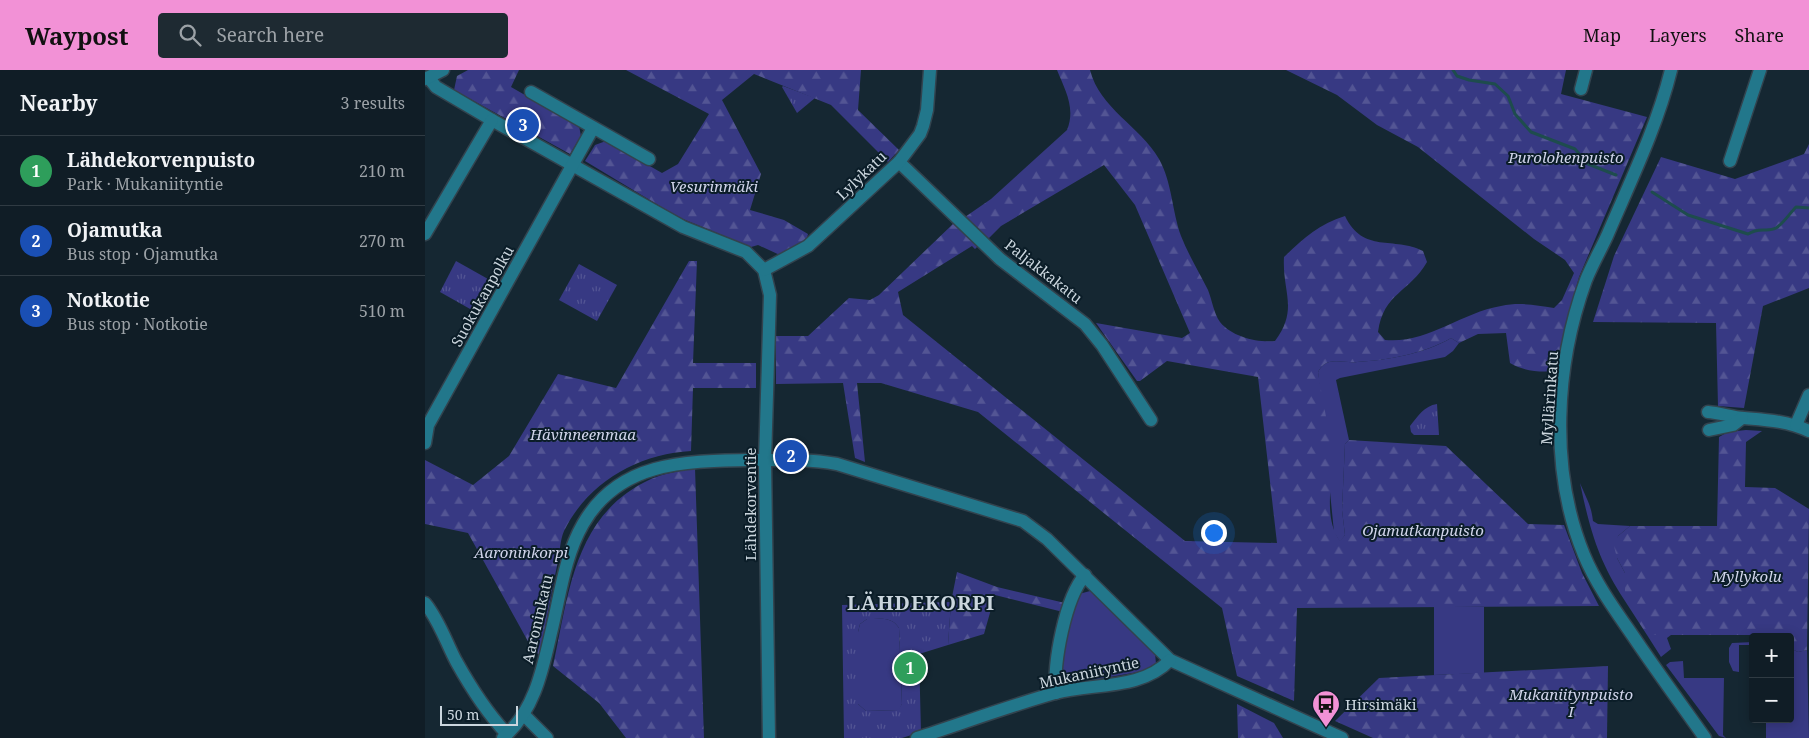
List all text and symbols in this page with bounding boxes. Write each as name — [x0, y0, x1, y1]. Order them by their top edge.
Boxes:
search box — [158, 13, 508, 58]
text: Waypost — [25, 19, 128, 52]
icon: search — [176, 21, 204, 49]
text: Search here — [216, 22, 324, 48]
text: Map — [1583, 23, 1621, 47]
text: Layers — [1649, 23, 1707, 47]
text: Share — [1735, 23, 1784, 47]
text: Nearby — [20, 89, 98, 117]
text: 3 results — [341, 92, 405, 114]
pin: 3 — [507, 106, 539, 144]
street label: Lylykatu — [832, 146, 891, 204]
text: Lähdekorvenpuisto — [67, 147, 255, 173]
park label: Purolohenpuisto — [1507, 147, 1624, 167]
text: 1 — [31, 160, 41, 182]
text: 210 m — [359, 160, 405, 182]
text: Park · Mukaniityntie — [67, 173, 223, 195]
park label: Vesurinmäki — [670, 176, 759, 196]
text: Ojamutka — [67, 217, 163, 243]
text: 2 — [31, 230, 41, 252]
text: 270 m — [359, 230, 405, 252]
street label: Paljakkakatu — [1001, 234, 1087, 308]
street label: Suokukanpolku — [446, 242, 518, 350]
text: Bus stop · Ojamutka — [67, 243, 218, 265]
text: Notkotie — [67, 287, 150, 313]
text: 3 — [31, 300, 41, 322]
text: 510 m — [359, 300, 405, 322]
text: Bus stop · Notkotie — [67, 313, 208, 335]
street label: Myllärinkatu — [1536, 350, 1562, 446]
park label: Hävinneenmaa — [529, 424, 636, 444]
pin: 2 — [775, 437, 807, 475]
street label: Lähdekorventie — [740, 447, 760, 561]
your location — [1201, 520, 1227, 546]
park label: Ojamutkanpuisto — [1362, 520, 1484, 540]
park label: Aaroninkorpi — [473, 542, 569, 562]
park label: Myllykolu — [1711, 566, 1782, 586]
street label: Aaroninkatu — [517, 572, 557, 666]
district label: LÄHDEKORPI — [847, 589, 995, 616]
map controls — [1749, 633, 1794, 723]
button: + — [1749, 633, 1794, 678]
pin: 1 — [894, 649, 926, 687]
street label: Mukaniityntie — [1037, 652, 1141, 692]
button: − — [1749, 678, 1794, 723]
park label: Mukaniitynpuisto I — [1508, 684, 1633, 721]
bus stop icon: Hirsimäki — [1311, 689, 1341, 728]
place label: Hirsimäki — [1345, 694, 1417, 714]
scale bar — [440, 703, 517, 726]
text: 50 m — [447, 705, 480, 724]

